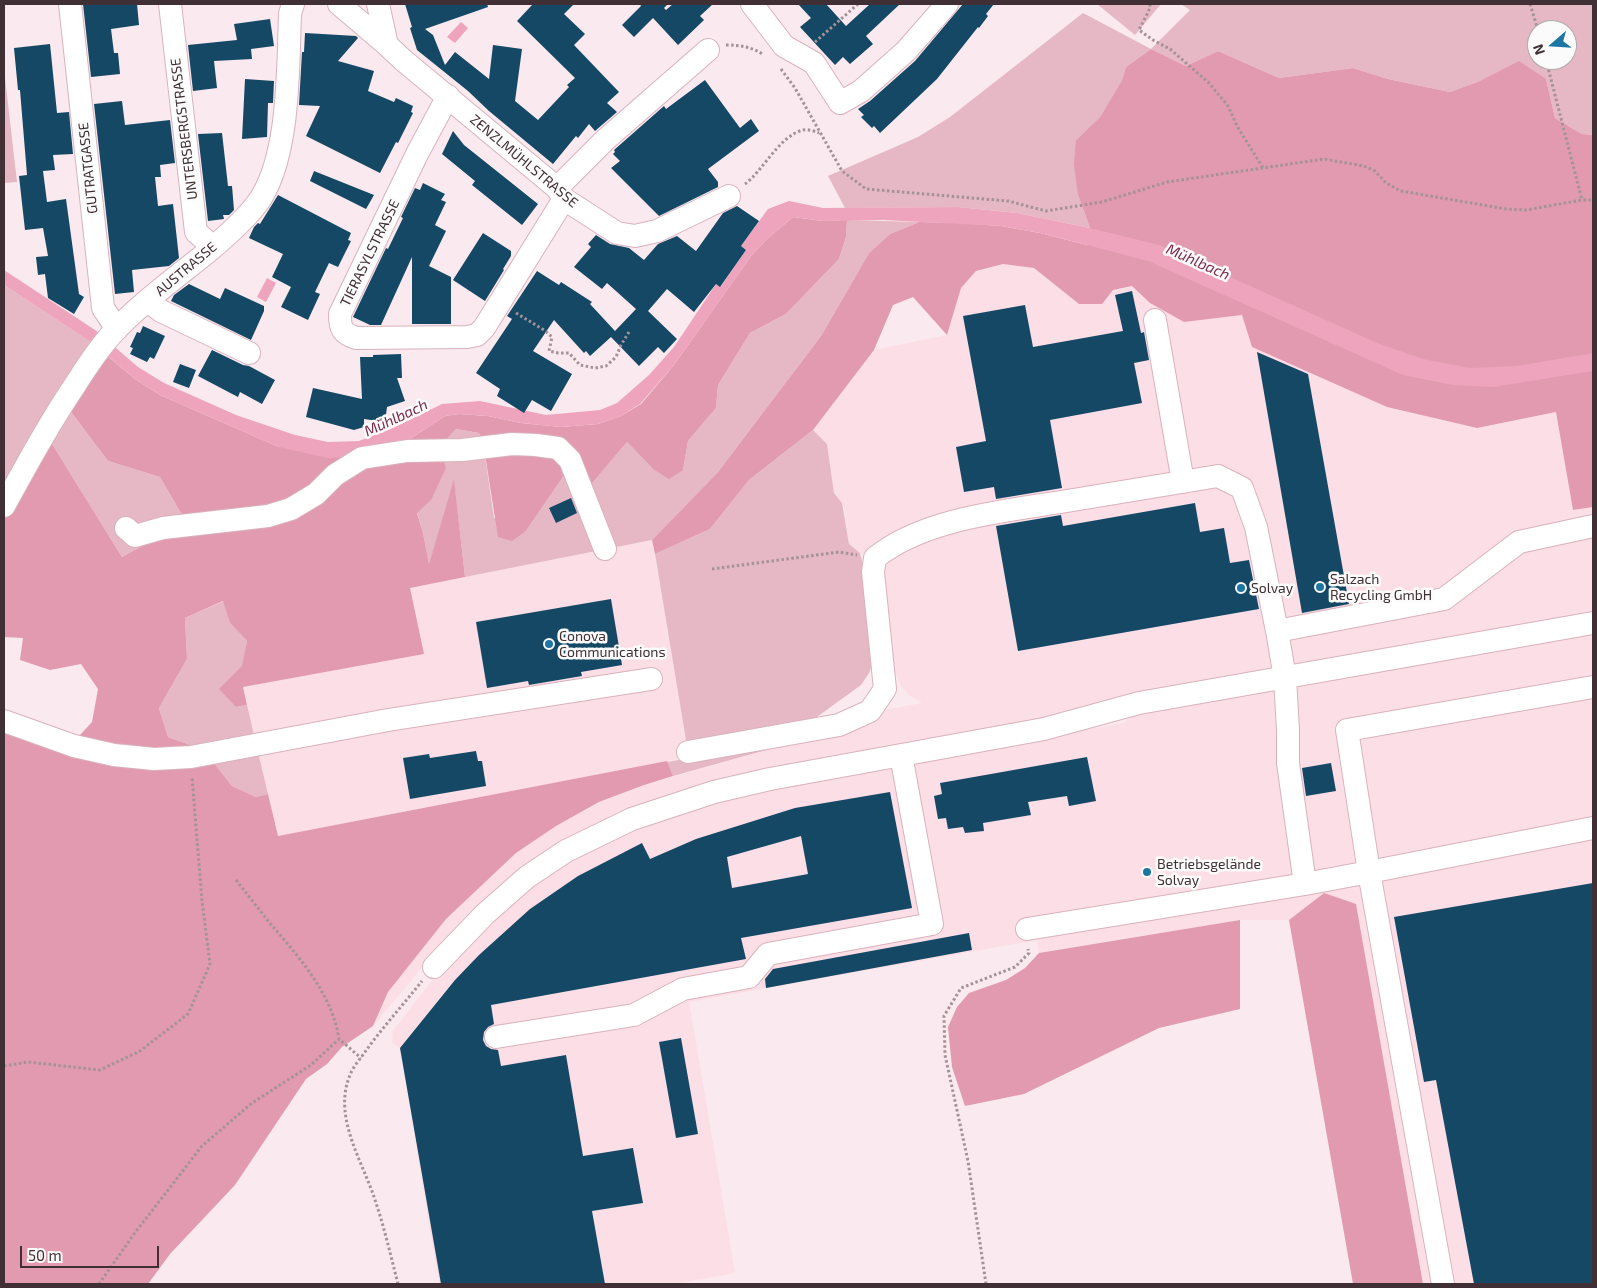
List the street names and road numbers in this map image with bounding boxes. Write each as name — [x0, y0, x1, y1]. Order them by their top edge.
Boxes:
street label: UNTERSBERGSTRASSE — [167, 57, 201, 201]
street label: ZENZLMÜHLSTRASSE — [467, 111, 581, 211]
street label: GUTRATGASSE — [75, 121, 101, 215]
street label: TIERASYLSTRASSE — [337, 197, 403, 309]
street label: AUSTRASSE — [152, 239, 220, 299]

